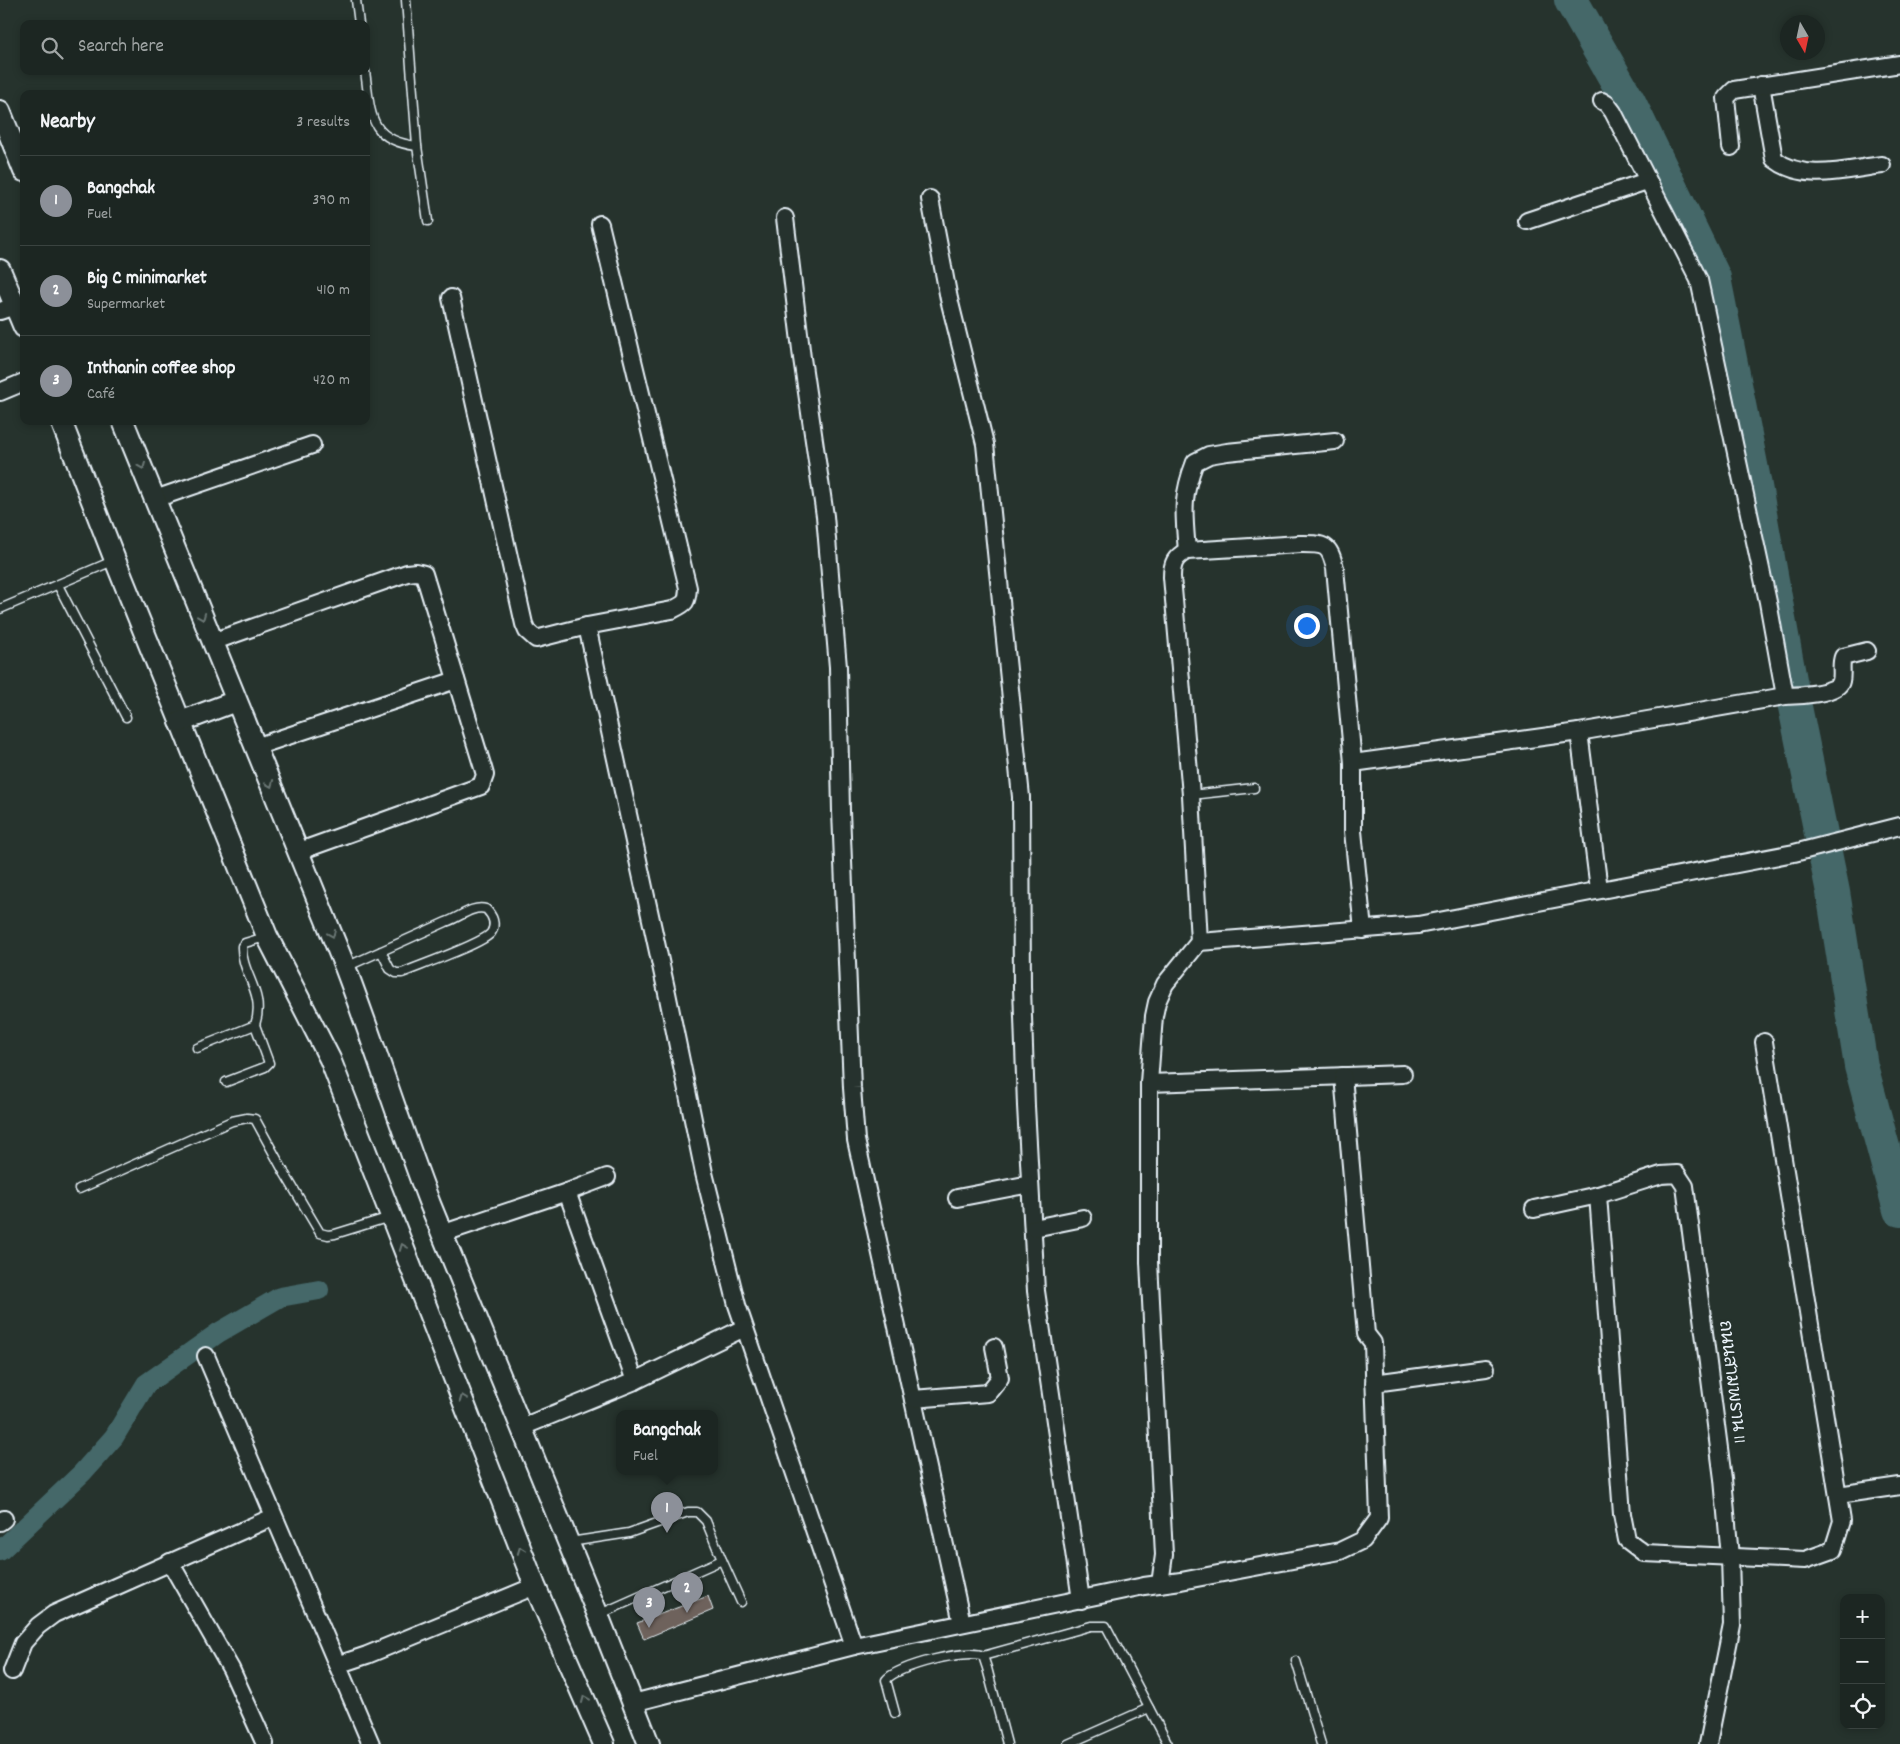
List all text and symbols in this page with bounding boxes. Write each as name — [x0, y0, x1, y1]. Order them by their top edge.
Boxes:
north arrow — [1780, 15, 1825, 60]
search box — [20, 20, 370, 75]
icon: search — [38, 34, 66, 62]
text: Search here — [78, 34, 164, 61]
text: Nearby — [40, 108, 95, 138]
text: 3 results — [296, 111, 350, 134]
text: Bangchak — [87, 176, 155, 203]
text: 1 — [54, 189, 58, 212]
text: 390 m — [312, 189, 350, 212]
text: Fuel — [87, 203, 112, 226]
text: Big C minimarket — [87, 266, 207, 293]
text: 2 — [53, 279, 60, 302]
text: 410 m — [316, 279, 350, 302]
text: Supermarket — [87, 293, 165, 316]
text: Inthanin coffee shop — [87, 356, 236, 383]
text: 3 — [52, 369, 60, 392]
text: 420 m — [313, 369, 350, 392]
text: Café — [87, 383, 115, 406]
one-way arrow — [136, 462, 146, 470]
one-way arrow — [196, 612, 207, 621]
your location — [1294, 613, 1320, 639]
one-way arrow — [263, 779, 274, 788]
one-way arrow — [325, 929, 336, 938]
one-way arrow — [399, 1243, 409, 1251]
street label: ถนนสามพราน 11 — [1711, 1319, 1751, 1445]
one-way arrow — [458, 1394, 469, 1403]
popup — [616, 1410, 718, 1475]
text: Bangchak — [633, 1418, 701, 1445]
text: Fuel — [633, 1445, 658, 1468]
pin: 1 — [651, 1492, 683, 1533]
one-way arrow — [517, 1546, 527, 1554]
pin: 2 — [671, 1572, 703, 1613]
pin: 3 — [633, 1587, 665, 1628]
map controls — [1840, 1594, 1885, 1729]
button: + — [1840, 1594, 1885, 1639]
button: − — [1840, 1639, 1885, 1684]
button: locate — [1840, 1684, 1885, 1729]
one-way arrow — [580, 1695, 591, 1704]

